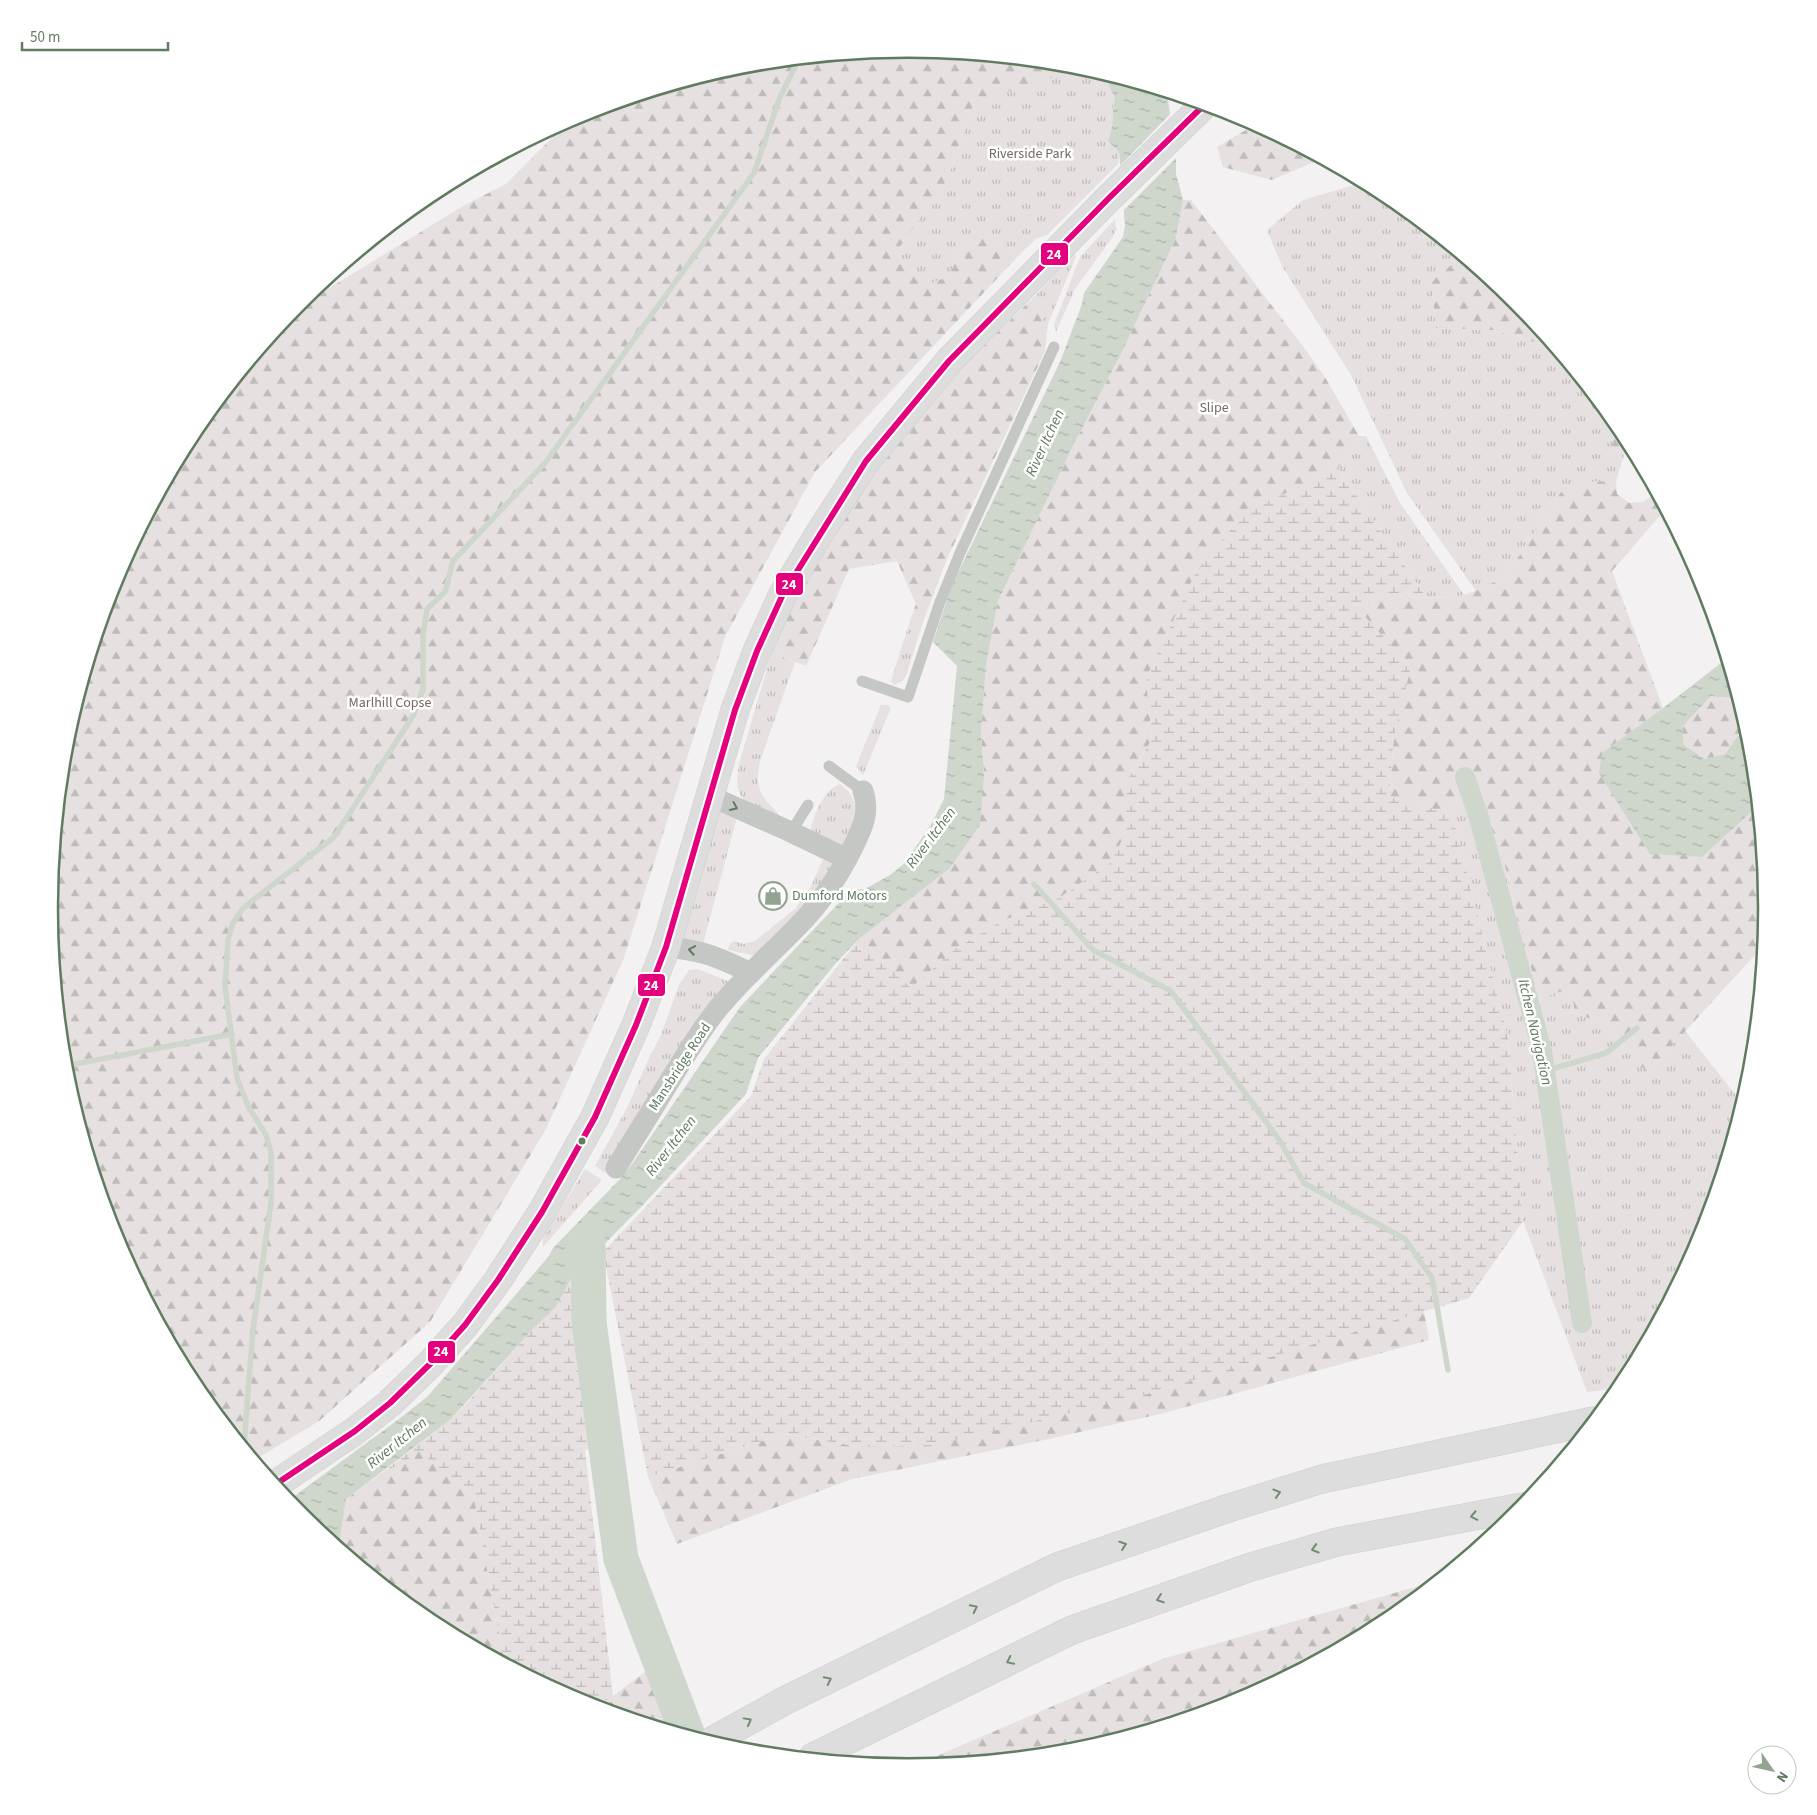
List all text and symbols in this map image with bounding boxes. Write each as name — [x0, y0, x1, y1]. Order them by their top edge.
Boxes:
scale bar — [22, 20, 169, 52]
text: 50 m — [30, 27, 60, 48]
park label: Riverside Park — [989, 144, 1071, 164]
line badge: 24 — [1040, 242, 1069, 266]
text: 24 — [1047, 245, 1062, 265]
park label: Slipe — [1199, 398, 1229, 418]
water label: River Itchen — [1020, 406, 1070, 480]
line badge: 24 — [775, 572, 804, 596]
text: 24 — [782, 575, 797, 595]
park label: Marlhill Copse — [349, 693, 431, 713]
one-way arrow — [729, 800, 738, 811]
water label: River Itchen — [901, 803, 961, 873]
shop icon: Dumford Motors — [758, 881, 788, 911]
place label: Dumford Motors — [792, 886, 887, 906]
one-way arrow — [688, 946, 697, 956]
line badge: 24 — [637, 973, 666, 997]
text: 24 — [644, 976, 659, 996]
water label: Itchen Navigation — [1513, 977, 1557, 1087]
street label: Mansbridge Road — [644, 1019, 716, 1115]
water label: River Itchen — [641, 1111, 701, 1181]
unlabelled marker — [577, 1136, 587, 1146]
line badge: 24 — [427, 1340, 456, 1364]
text: 24 — [434, 1342, 449, 1362]
water label: River Itchen — [363, 1412, 432, 1474]
one-way arrow — [1273, 1489, 1281, 1499]
one-way arrow — [1470, 1511, 1478, 1521]
one-way arrow — [1118, 1540, 1127, 1550]
one-way arrow — [1311, 1543, 1319, 1553]
one-way arrow — [1157, 1593, 1165, 1603]
one-way arrow — [969, 1604, 978, 1614]
one-way arrow — [1006, 1654, 1015, 1665]
one-way arrow — [823, 1676, 832, 1686]
one-way arrow — [743, 1717, 752, 1727]
north arrow — [1747, 1745, 1797, 1795]
text: N — [1771, 1767, 1793, 1786]

